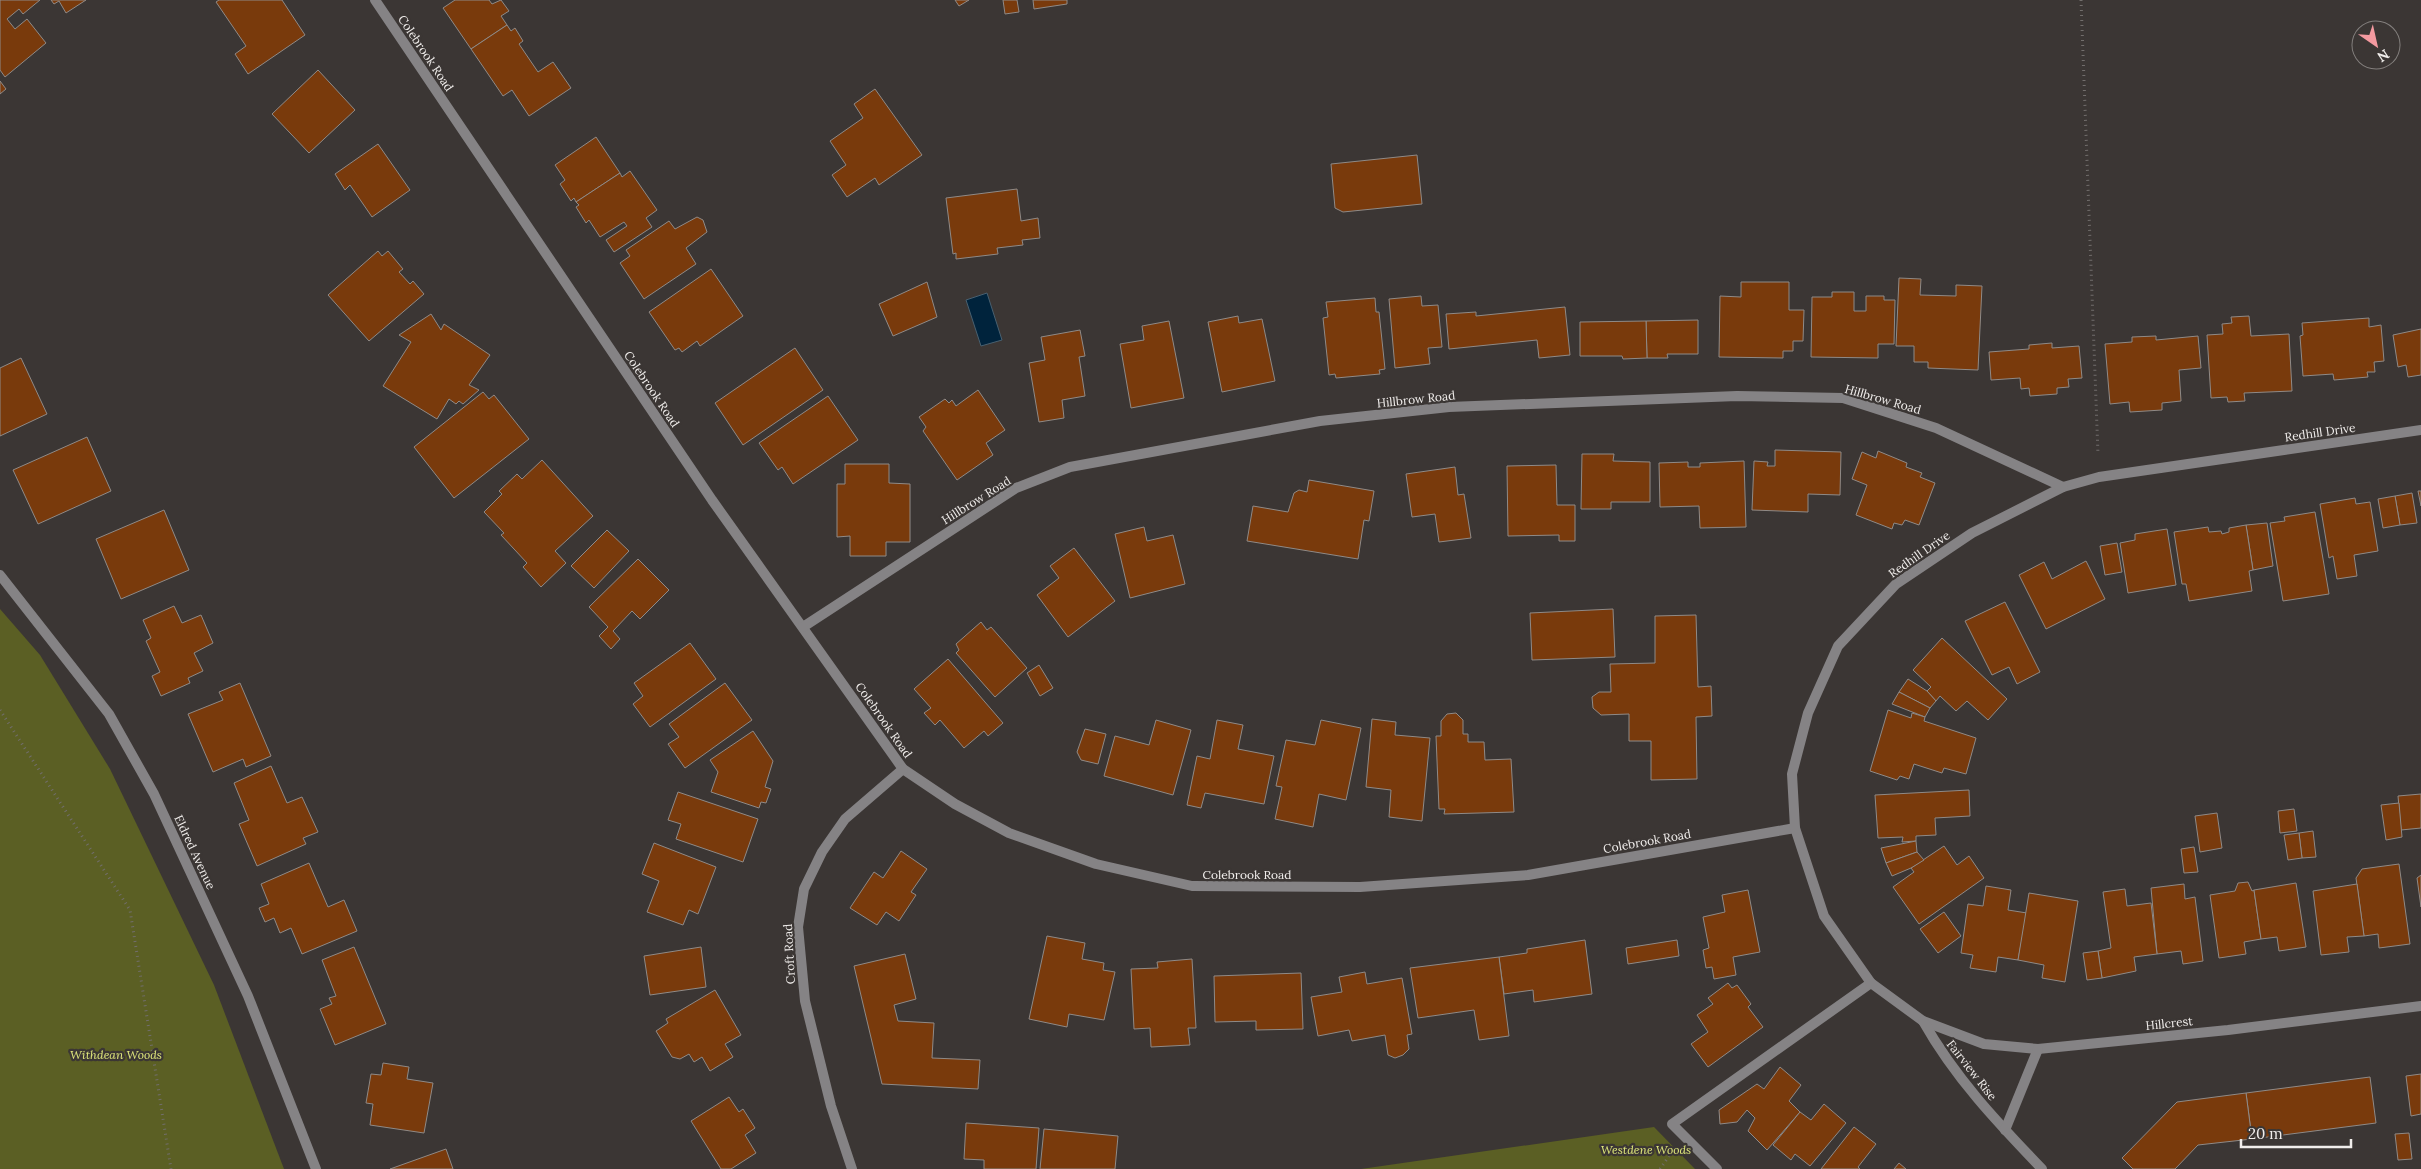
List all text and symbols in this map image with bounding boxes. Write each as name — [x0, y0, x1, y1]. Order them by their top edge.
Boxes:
street label: Colebrook Road — [395, 12, 457, 94]
north arrow — [2351, 20, 2401, 70]
text: N — [2374, 45, 2393, 66]
street label: Colebrook Road — [621, 348, 683, 430]
street label: Hillbrow Road — [1843, 381, 1923, 417]
street label: Hillbrow Road — [1376, 387, 1456, 411]
street label: Redhill Drive — [2284, 420, 2357, 444]
street label: Hillbrow Road — [939, 473, 1013, 527]
street label: Redhill Drive — [1885, 527, 1953, 581]
street label: Colebrook Road — [852, 679, 916, 761]
street label: Eldred Avenue — [171, 812, 219, 892]
street label: Colebrook Road — [1602, 826, 1692, 856]
street label: Colebrook Road — [1203, 867, 1291, 882]
street label: Croft Road — [780, 923, 798, 985]
street label: Hillcrest — [2145, 1013, 2194, 1033]
street label: Fairview Rise — [1944, 1037, 2001, 1104]
park label: Withdean Woods — [70, 1047, 162, 1062]
scale bar — [2241, 1116, 2351, 1148]
text: 20 m — [2248, 1124, 2283, 1143]
park label: Westdene Woods — [1601, 1142, 1691, 1157]

